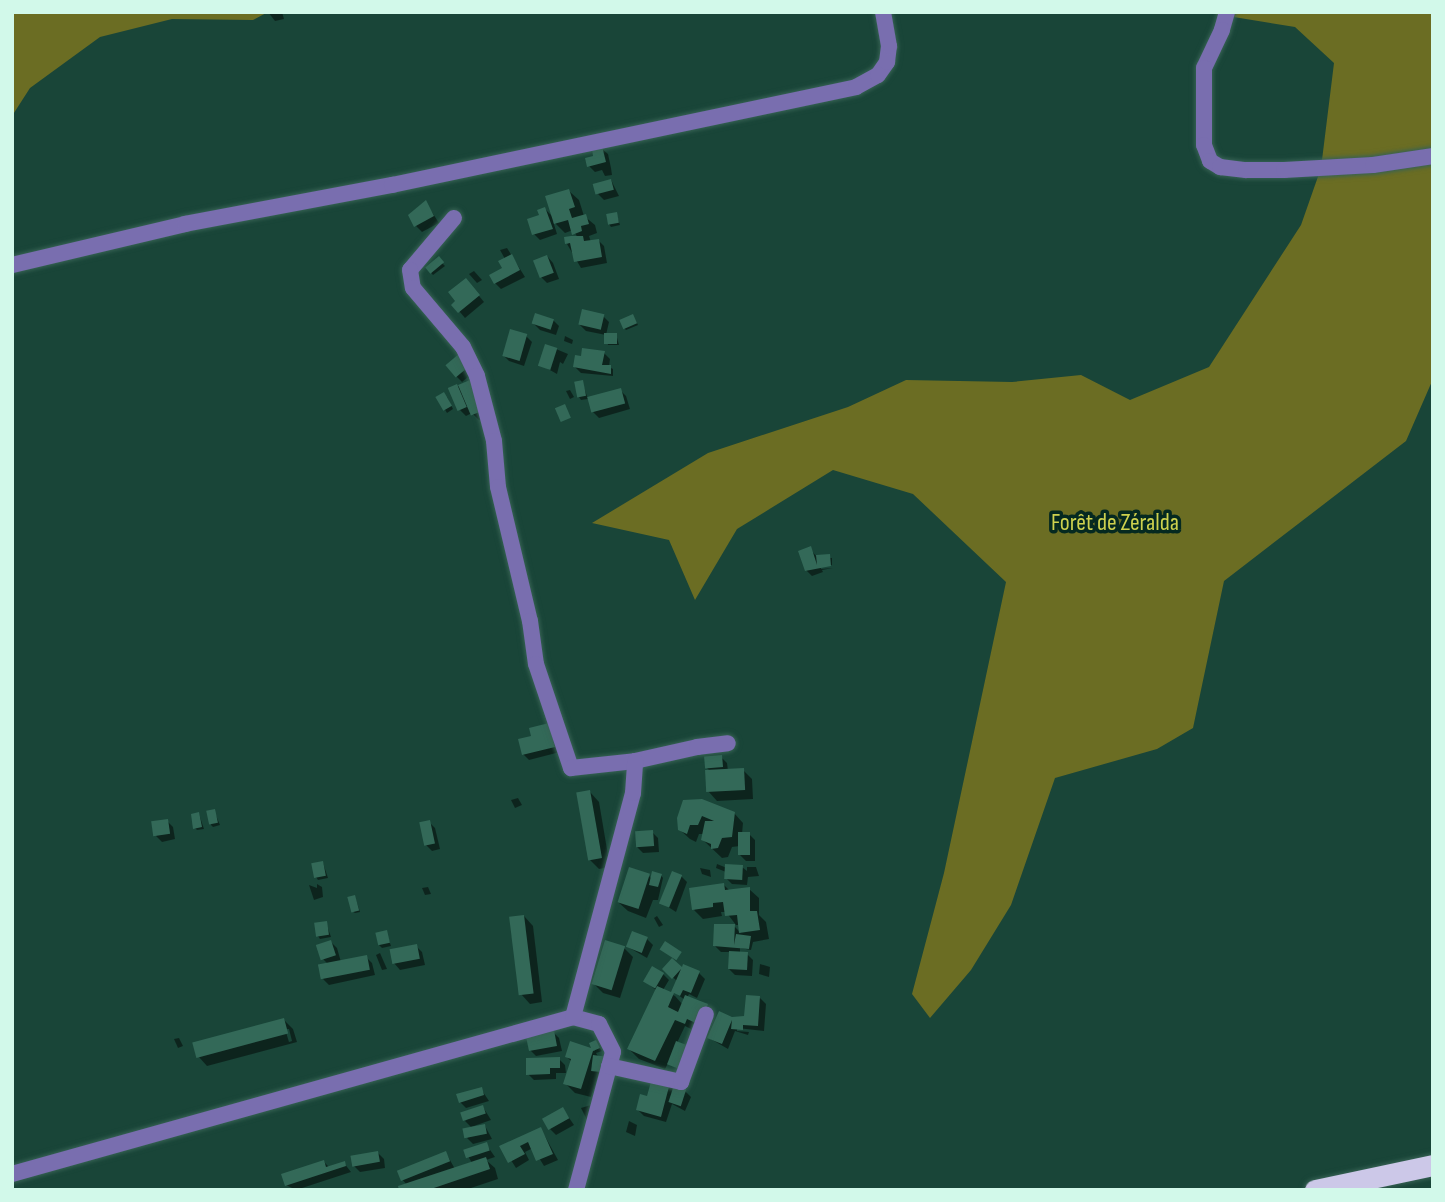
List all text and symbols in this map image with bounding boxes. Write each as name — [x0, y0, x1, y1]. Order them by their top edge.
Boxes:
park label: Forêt de Zéralda — [1051, 509, 1179, 537]

